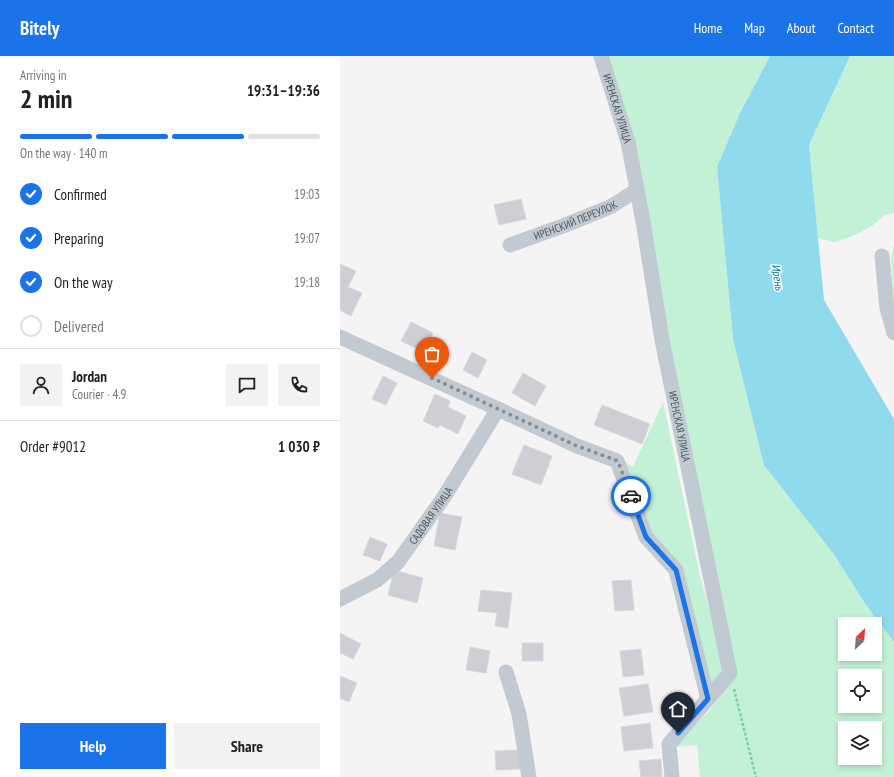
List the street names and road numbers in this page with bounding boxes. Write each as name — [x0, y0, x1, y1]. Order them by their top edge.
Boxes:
street label: ИРЕНСКАЯ УЛИЦА — [600, 72, 635, 146]
street label: ИРЕНСКИЙ ПЕРЕУЛОК — [532, 197, 620, 243]
street label: ИРЕНСКАЯ УЛИЦА — [666, 389, 694, 464]
street label: САДОВАЯ УЛИЦА — [406, 484, 456, 547]

